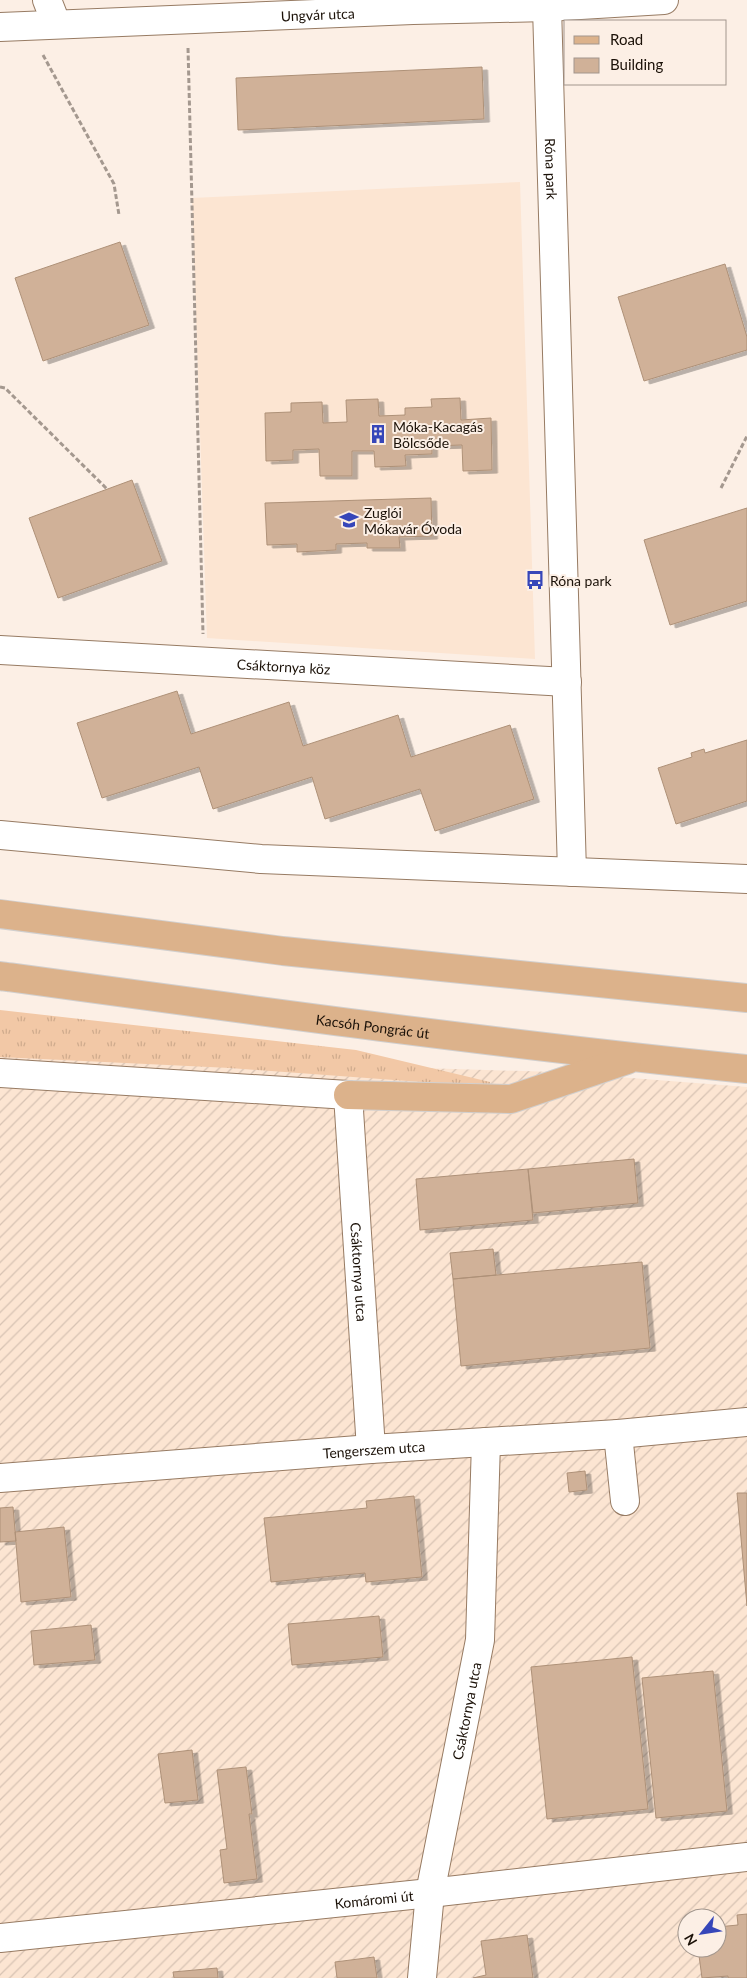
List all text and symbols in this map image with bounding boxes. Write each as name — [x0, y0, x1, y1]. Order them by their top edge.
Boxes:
street label: Ungvár utca — [280, 4, 355, 24]
legend — [564, 20, 727, 85]
text: Road — [610, 30, 643, 48]
text: Building — [610, 55, 663, 73]
street label: Róna park — [542, 138, 561, 201]
place label: Móka-Kacagás Bölcsőde — [393, 418, 483, 451]
building icon: Móka-Kacagás Bölcsőde — [367, 423, 389, 445]
place label: Zuglói Mókavár Óvoda — [364, 504, 462, 537]
school or university icon: Zuglói Mókavár Óvoda — [338, 509, 360, 531]
bus stop icon: Róna park — [524, 569, 546, 591]
place label: Róna park — [550, 572, 613, 589]
street label: Csáktornya köz — [236, 655, 331, 677]
street label: Kacsóh Pongrác út — [315, 1010, 431, 1041]
street label: Csáktornya utca — [348, 1222, 371, 1322]
street label: Tengerszem utca — [322, 1437, 426, 1461]
street label: Csáktornya utca — [448, 1661, 484, 1761]
street label: Komáromi út — [334, 1886, 414, 1911]
north arrow — [677, 1908, 727, 1958]
text: N — [680, 1931, 700, 1949]

